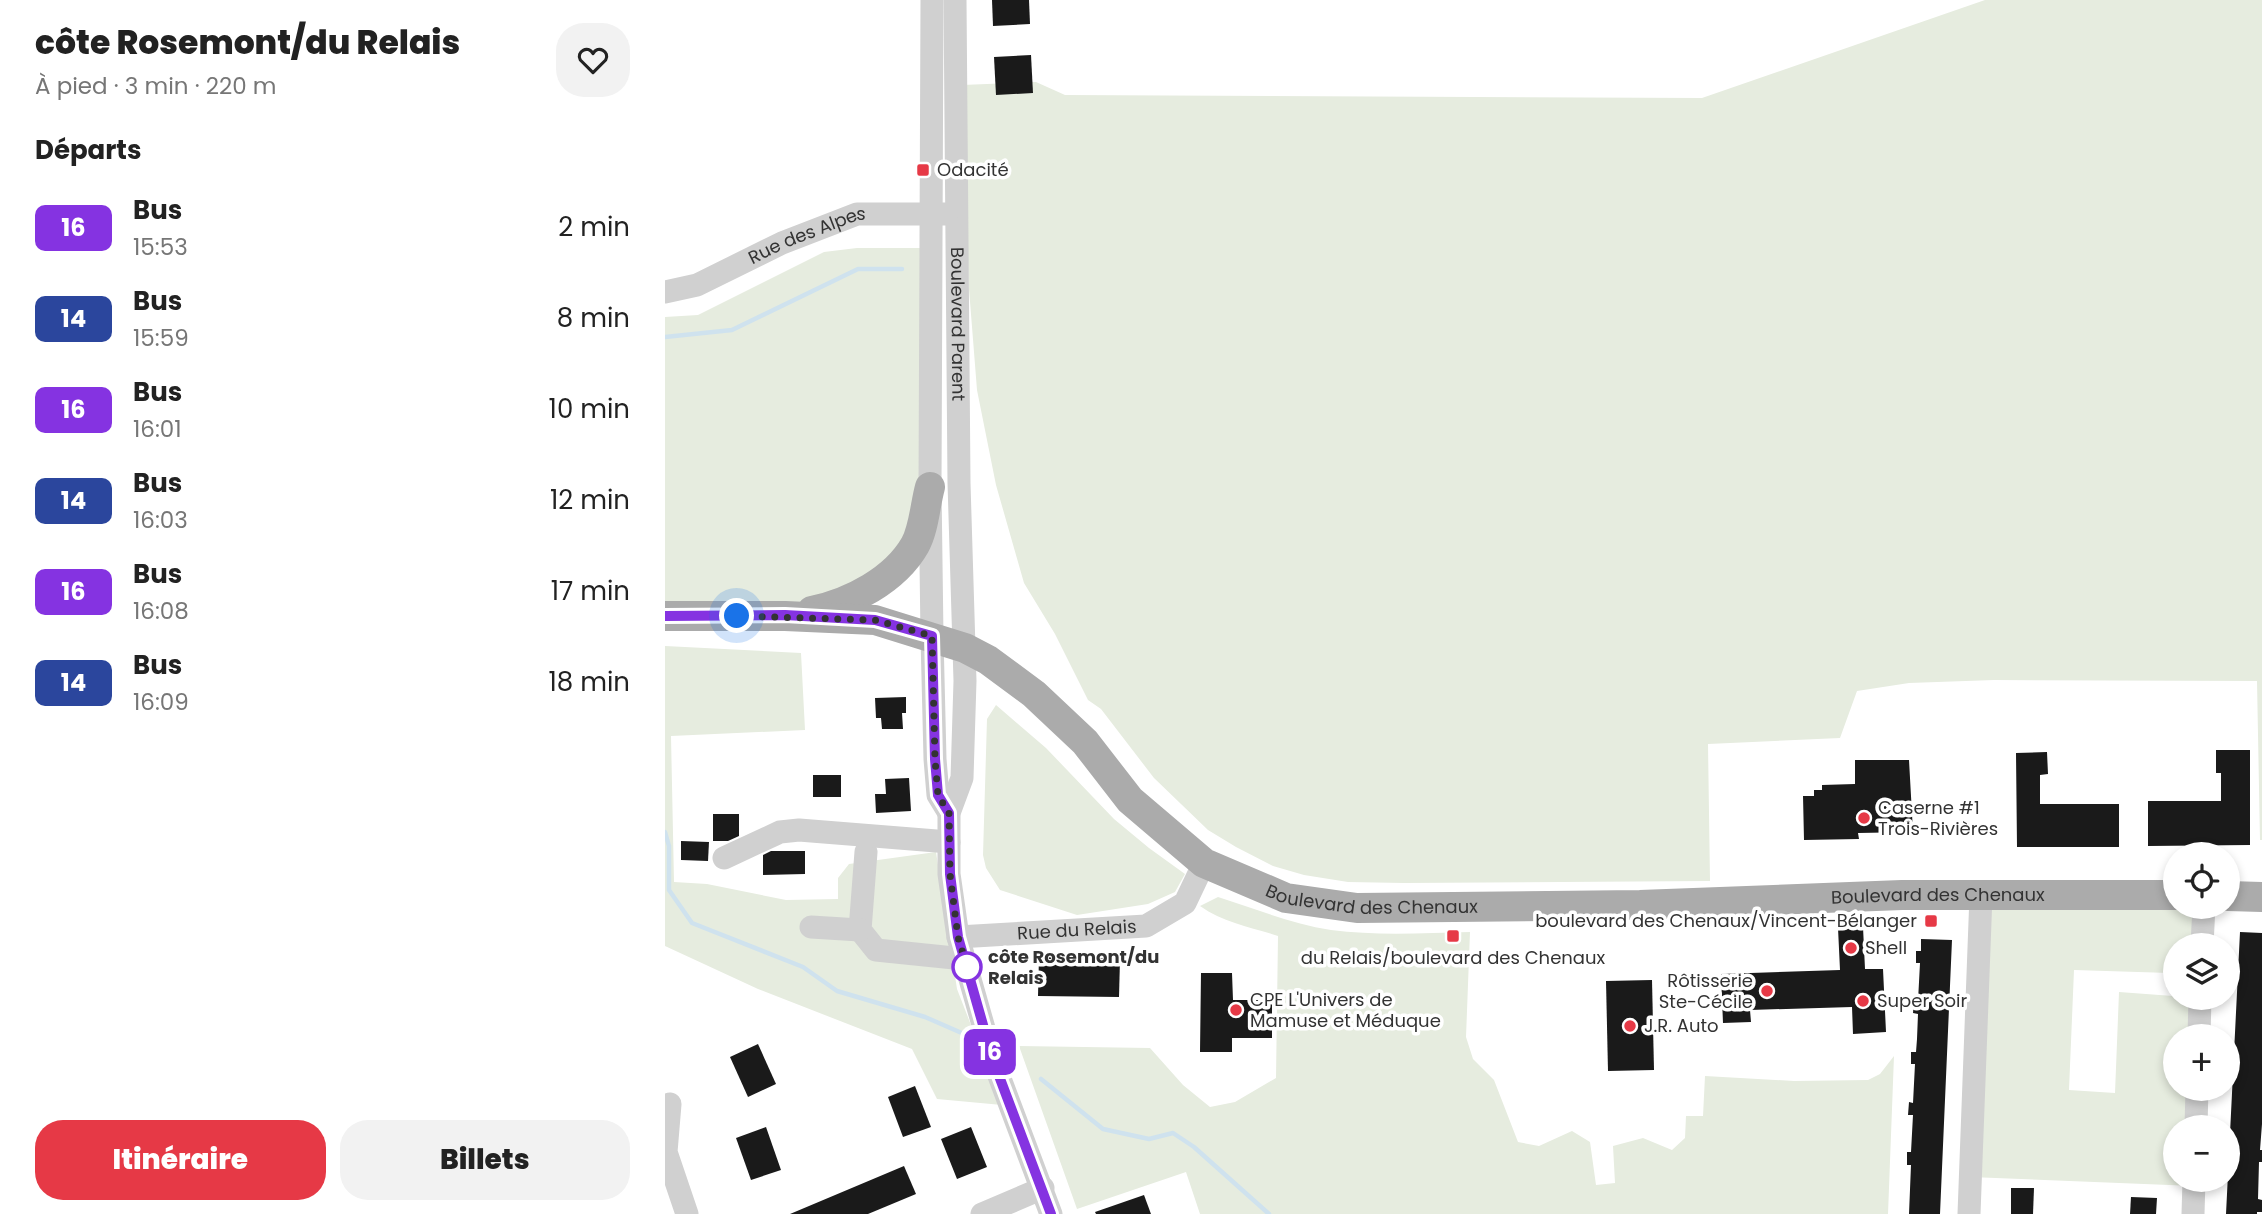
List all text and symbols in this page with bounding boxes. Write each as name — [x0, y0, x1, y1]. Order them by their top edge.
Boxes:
text: côte Rosemont/du Relais — [35, 19, 460, 66]
button: heart — [556, 23, 630, 97]
text: À pied · 3 min · 220 m — [35, 70, 276, 102]
text: Départs — [35, 132, 141, 168]
place label: Odacité — [937, 157, 1009, 182]
marker: Odacité — [915, 162, 931, 178]
text: Bus — [133, 192, 182, 228]
street label: Rue des Alpes — [744, 201, 866, 270]
text: 2 min — [558, 209, 630, 245]
text: 16 — [61, 211, 86, 244]
text: 15:53 — [133, 231, 188, 263]
street label: Boulevard Parent — [945, 247, 971, 401]
text: Bus — [133, 283, 182, 319]
text: 8 min — [557, 300, 630, 336]
text: 14 — [61, 302, 86, 335]
text: 15:59 — [133, 322, 189, 354]
text: Bus — [133, 374, 182, 410]
text: 10 min — [549, 391, 630, 427]
text: 16 — [61, 393, 86, 426]
text: 16:01 — [133, 413, 182, 445]
text: Bus — [133, 465, 182, 501]
text: 12 min — [550, 482, 630, 518]
text: 14 — [61, 484, 86, 517]
text: 16:03 — [133, 504, 188, 536]
text: Bus — [133, 556, 182, 592]
text: 17 min — [551, 573, 630, 609]
text: 16 — [61, 575, 86, 608]
text: 16:08 — [133, 595, 189, 627]
your location — [719, 598, 754, 633]
text: Bus — [133, 647, 182, 683]
text: 18 min — [549, 664, 630, 700]
text: 14 — [61, 666, 86, 699]
text: 16:09 — [133, 686, 189, 718]
place label: Caserne #1 Trois-Rivières — [1878, 795, 1998, 841]
marker: Caserne #1 Trois-Rivières — [1856, 810, 1872, 826]
map controls — [2163, 842, 2240, 1192]
button: locate — [2163, 842, 2240, 919]
street label: Boulevard des Chenaux — [1262, 878, 1478, 920]
street label: Boulevard des Chenaux — [1831, 882, 2045, 910]
place label: boulevard des Chenaux/Vincent-Bélanger — [1535, 908, 1917, 933]
marker: boulevard des Chenaux/Vincent-Bélanger — [1923, 913, 1939, 929]
street label: Rue du Relais — [1016, 914, 1137, 946]
marker: du Relais/boulevard des Chenaux — [1445, 928, 1461, 944]
button: layers — [2163, 933, 2240, 1010]
place label: Shell — [1865, 935, 1907, 960]
marker: Shell — [1843, 940, 1859, 956]
place label: côte Rosemont/du Relais — [988, 944, 1159, 990]
place label: du Relais/boulevard des Chenaux — [1301, 945, 1606, 970]
marker: côte Rosemont/du Relais — [952, 952, 982, 982]
place label: Rôtisserie Ste-Cécile — [1659, 968, 1753, 1014]
marker: Rôtisserie Ste-Cécile — [1759, 983, 1775, 999]
place label: CPE L'Univers de Mamuse et Méduque — [1250, 987, 1441, 1033]
place label: Super Soir — [1877, 988, 1967, 1013]
marker: Super Soir — [1855, 993, 1871, 1009]
marker: CPE L'Univers de Mamuse et Méduque — [1228, 1002, 1244, 1018]
place label: J.R. Auto — [1644, 1013, 1719, 1038]
marker: J.R. Auto — [1622, 1018, 1638, 1034]
button: + — [2163, 1024, 2240, 1101]
line badge: 16 — [959, 1029, 1021, 1075]
text: 16 — [978, 1035, 1002, 1068]
button: − — [2163, 1115, 2240, 1192]
button: Itinéraire — [35, 1120, 326, 1200]
button: Billets — [340, 1120, 630, 1200]

